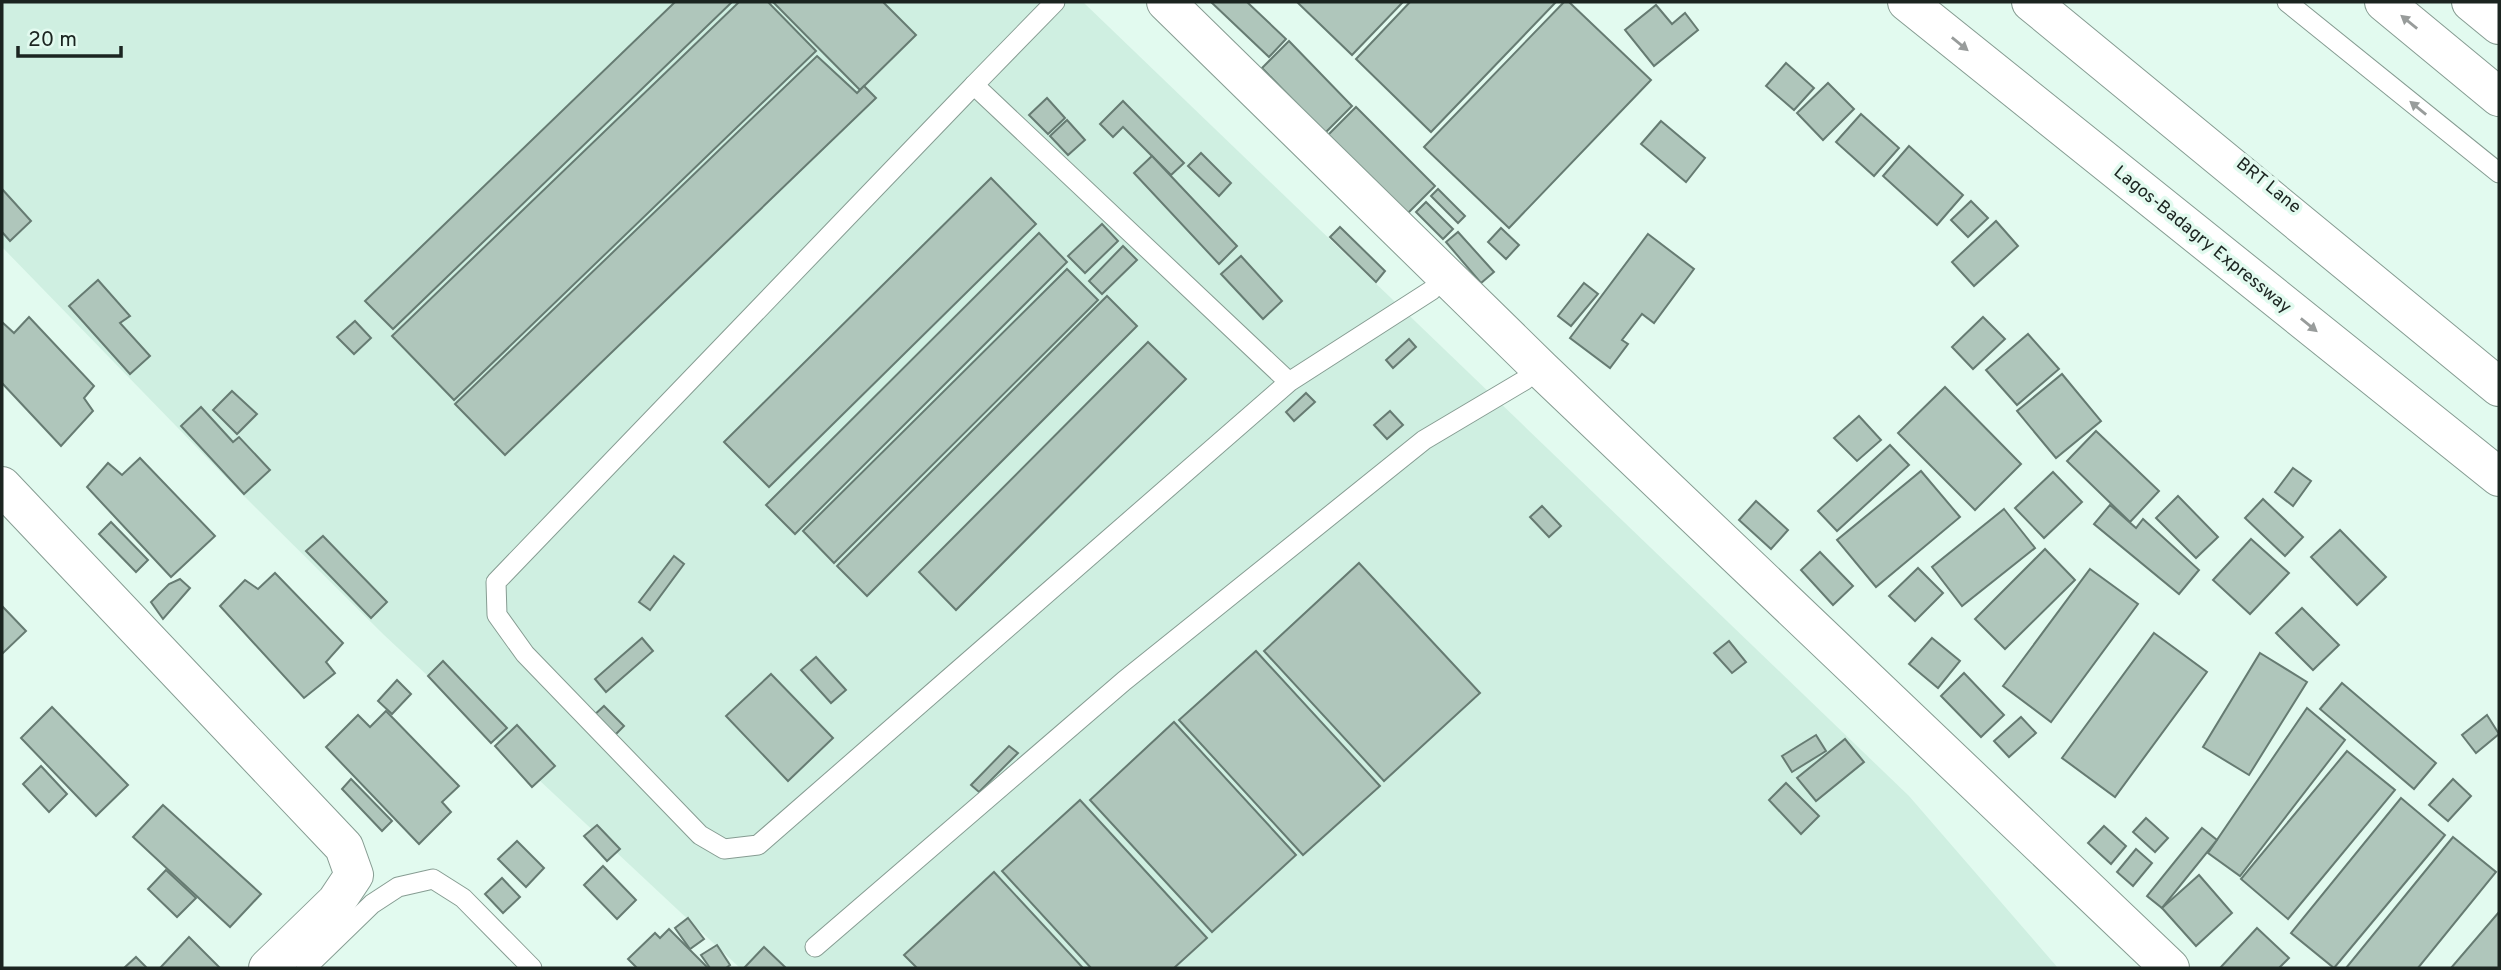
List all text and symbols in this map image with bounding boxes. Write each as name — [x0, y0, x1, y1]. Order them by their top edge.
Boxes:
scale bar — [18, 14, 121, 58]
one-way arrow — [2400, 15, 2417, 30]
text: 20 m — [28, 27, 77, 54]
one-way arrow — [1950, 37, 1968, 52]
one-way arrow — [2409, 101, 2426, 116]
street label: BRT Lane — [2231, 153, 2305, 219]
street label: Lagos-Badagry Expressway — [2108, 161, 2296, 319]
one-way arrow — [2300, 317, 2318, 332]

